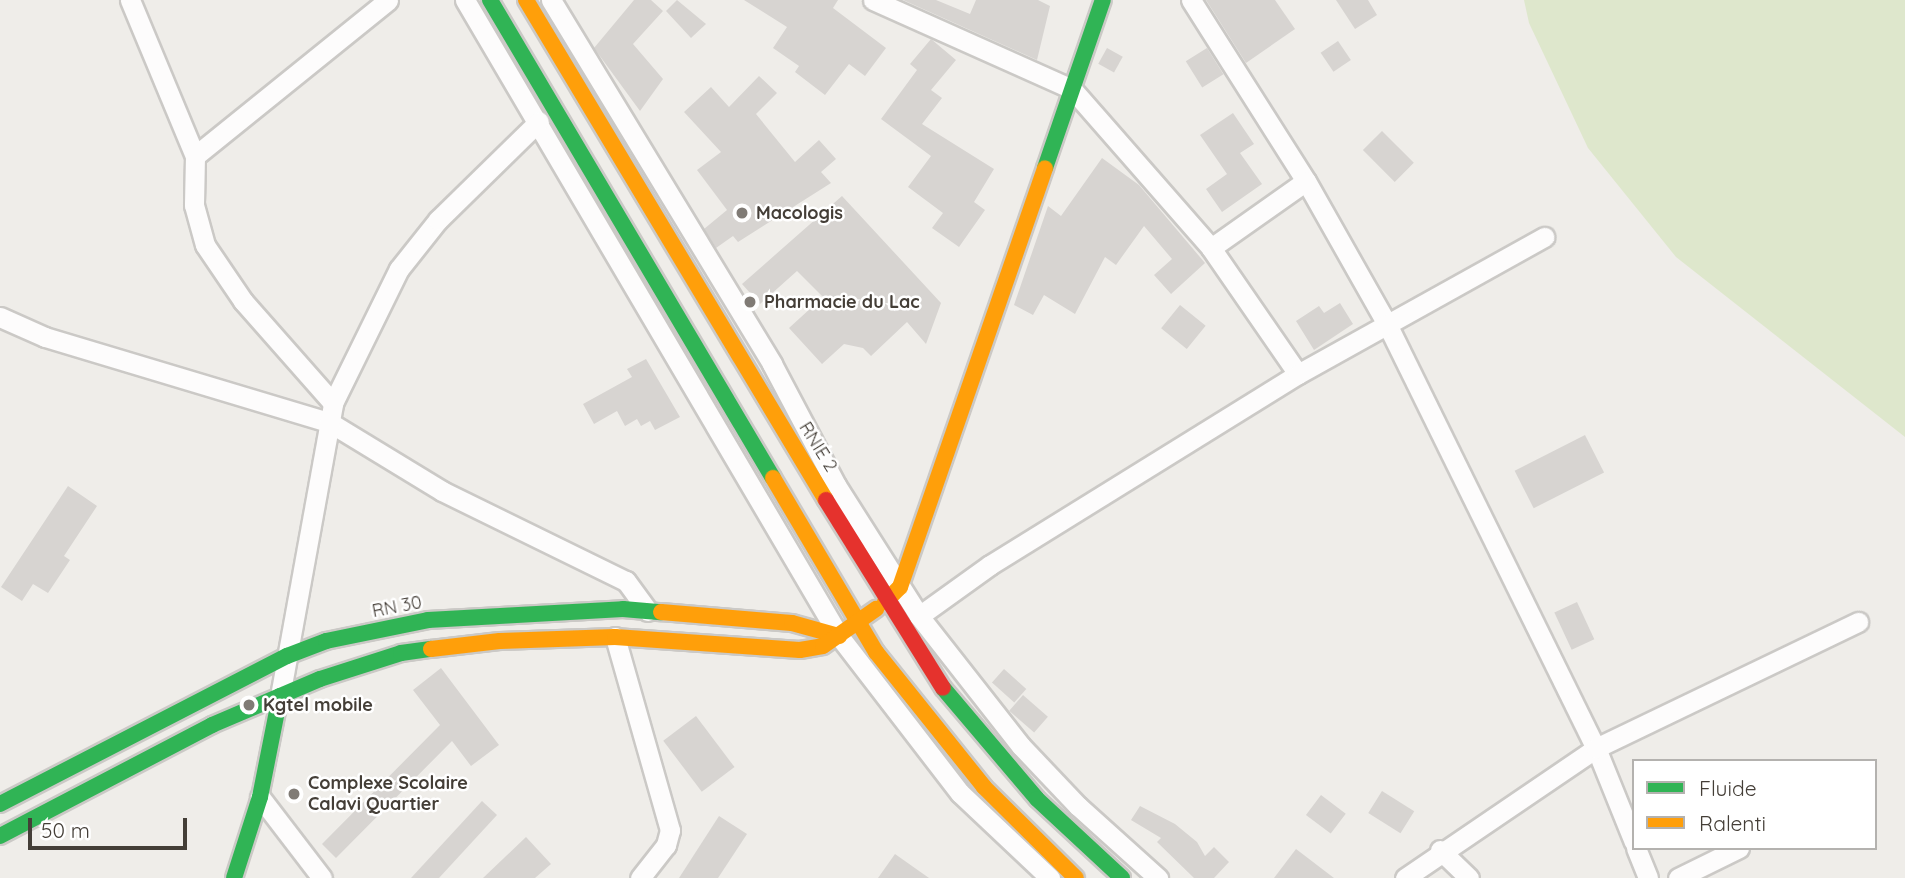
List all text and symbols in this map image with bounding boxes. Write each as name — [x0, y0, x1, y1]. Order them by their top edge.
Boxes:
place label: Macologis — [756, 202, 843, 224]
marker: Macologis — [734, 205, 750, 221]
place label: Pharmacie du Lac — [764, 291, 920, 313]
marker: Pharmacie du Lac — [742, 294, 758, 310]
street label: RNIE 2 — [794, 418, 842, 476]
street label: RN 30 — [370, 592, 424, 622]
place label: Kgtel mobile — [263, 694, 373, 716]
marker: Kgtel mobile — [241, 697, 257, 713]
legend — [1632, 759, 1877, 850]
place label: Complexe Scolaire Calavi Quartier — [308, 773, 468, 816]
text: Fluide — [1699, 775, 1757, 801]
marker: Complexe Scolaire Calavi Quartier — [286, 786, 302, 802]
scale bar — [32, 804, 191, 848]
text: Ralenti — [1699, 810, 1766, 836]
text: 50 m — [41, 817, 90, 843]

